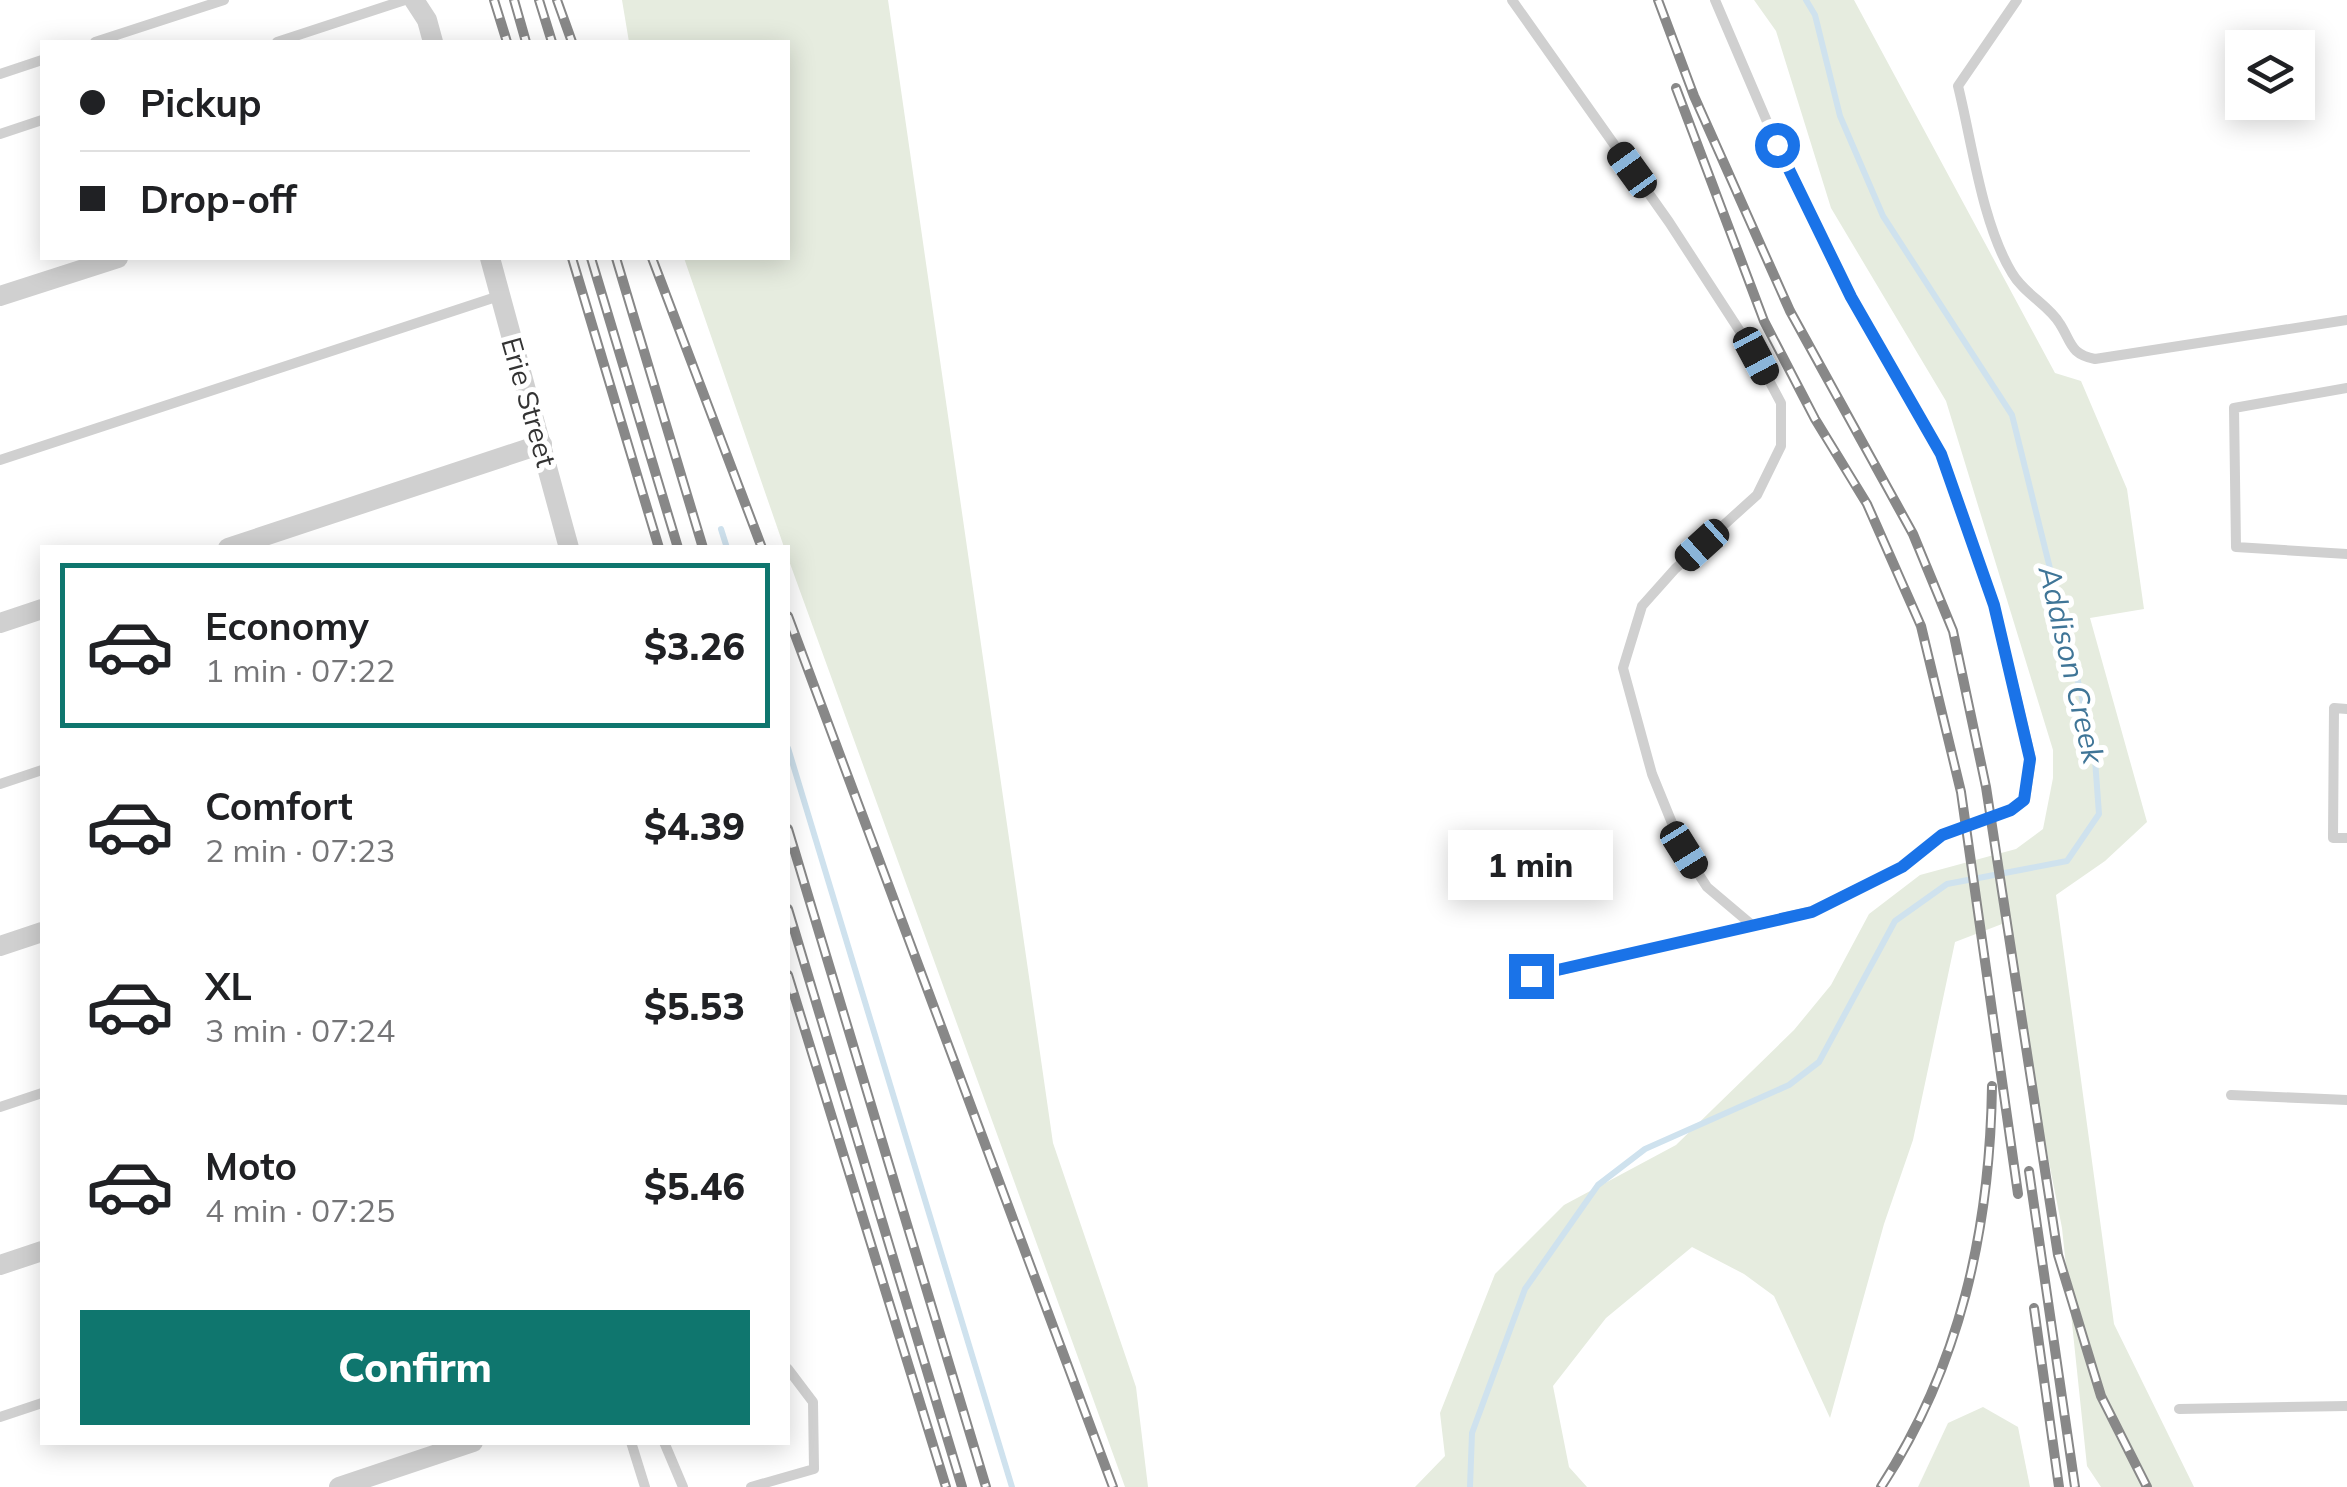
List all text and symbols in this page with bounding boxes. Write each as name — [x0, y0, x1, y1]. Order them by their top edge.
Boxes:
map controls — [2225, 30, 2315, 120]
button: layers — [2225, 30, 2315, 120]
text: Pickup — [140, 79, 262, 127]
route start — [1755, 123, 1800, 168]
car — [1602, 137, 1662, 203]
text: Drop-off — [140, 175, 297, 223]
car — [1729, 322, 1783, 390]
street label: Erie Street — [494, 333, 565, 471]
car — [1670, 514, 1734, 576]
water label: Addison Creek — [2031, 561, 2114, 769]
icon: car — [85, 601, 175, 691]
text: Economy — [205, 602, 369, 650]
text: $3.26 — [644, 622, 745, 670]
text: 1 min · 07:22 — [205, 650, 395, 690]
icon: car — [85, 781, 175, 871]
text: Comfort — [205, 782, 353, 830]
text: $4.39 — [644, 802, 745, 850]
car — [1655, 817, 1713, 883]
text: 2 min · 07:23 — [205, 830, 395, 870]
callout: 1 min — [1448, 831, 1614, 901]
text: 1 min — [1488, 845, 1573, 885]
route end — [1509, 954, 1554, 999]
icon: car — [85, 961, 175, 1051]
text: XL — [205, 962, 252, 1010]
text: $5.53 — [644, 982, 745, 1030]
text: 3 min · 07:24 — [205, 1010, 395, 1050]
icon: car — [85, 1141, 175, 1231]
text: Moto — [205, 1142, 297, 1190]
text: $5.46 — [644, 1162, 745, 1210]
text: 4 min · 07:25 — [205, 1190, 395, 1230]
button: Confirm — [80, 1310, 750, 1425]

